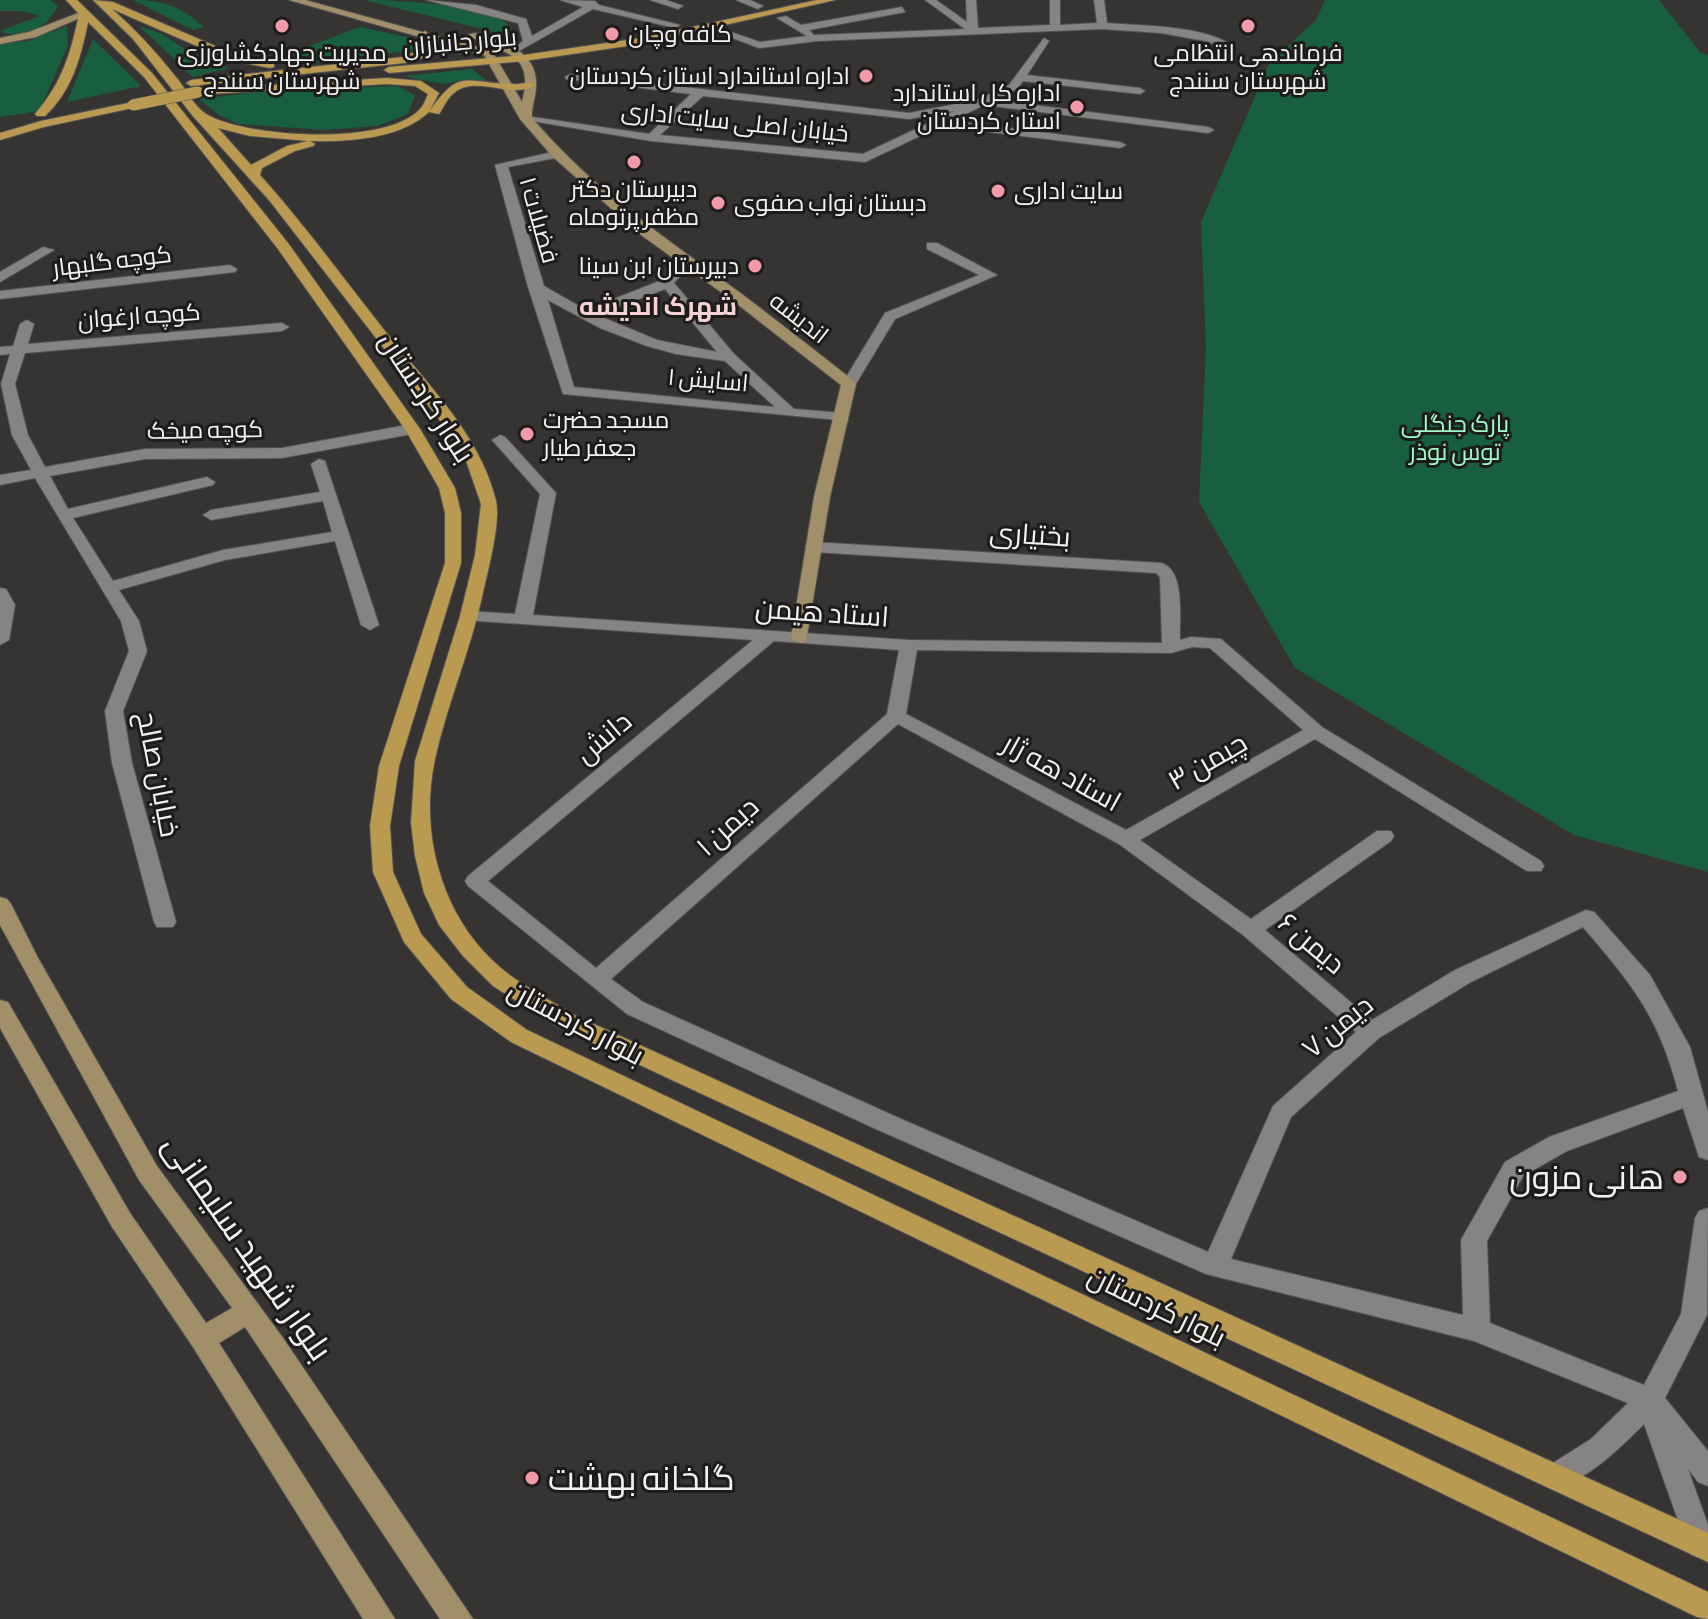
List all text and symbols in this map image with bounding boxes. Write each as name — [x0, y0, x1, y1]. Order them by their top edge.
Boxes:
marker: مدیریت جهادکشاورزی شهرستان سنندج — [273, 17, 291, 35]
marker: فرماندهی انتظامی شهرستان سنندج — [1239, 17, 1257, 35]
place label: کافه وچان — [628, 20, 732, 50]
street label: بلوار جانبازان — [402, 23, 518, 62]
marker: کافه وچان — [603, 25, 621, 43]
place label: مدیریت جهادکشاورزی شهرستان سنندج — [177, 39, 387, 97]
place label: فرماندهی انتظامی شهرستان سنندج — [1153, 39, 1343, 97]
place label: اداره استاندارد استان کردستان — [569, 62, 850, 91]
marker: اداره استاندارد استان کردستان — [857, 67, 875, 85]
place label: اداره کل استاندارد استان کردستان — [893, 79, 1061, 136]
street label: خیابان اصلی سایت اداری — [620, 96, 850, 149]
marker: اداره کل استاندارد استان کردستان — [1068, 98, 1086, 116]
marker: دبیرستان دکتر مظفر پرتوماه — [625, 153, 643, 171]
street label: فضیلات ۱ — [512, 174, 565, 267]
place label: دبیرستان دکتر مظفر پرتوماه — [569, 175, 699, 233]
place label: سایت اداری — [1014, 177, 1123, 206]
marker: سایت اداری — [989, 182, 1007, 200]
place label: دبستان نواب صفوی — [734, 189, 926, 218]
marker: دبستان نواب صفوی — [709, 194, 727, 212]
street label: کوچه گلبهار — [49, 240, 173, 284]
place label: دبیرستان ابن سینا — [578, 252, 739, 281]
marker: دبیرستان ابن سینا — [746, 257, 764, 275]
street label: اندیشه — [764, 286, 834, 350]
district label: شهرک اندیشه — [579, 292, 737, 323]
street label: کوچه ارغوان — [77, 298, 202, 336]
street label: بلوار کردستان — [371, 326, 480, 469]
street label: اسایش ۱ — [666, 363, 750, 398]
place label: مسجد حضرت جعفر طیار — [541, 406, 669, 463]
park label: پارک جنگلی توس نوذر — [1401, 410, 1510, 467]
street label: کوچه میخک — [147, 415, 263, 447]
marker: مسجد حضرت جعفر طیار — [518, 425, 536, 443]
street label: بختیاری — [988, 516, 1072, 555]
street label: استاد هیمن — [754, 592, 890, 635]
street label: دانش — [569, 705, 639, 771]
street label: خیابان صالح — [128, 709, 186, 840]
street label: استاد هه ژار — [995, 726, 1126, 819]
street label: چیمن ۳ — [1162, 727, 1254, 799]
street label: دیمن ۱ — [690, 791, 766, 864]
street label: دیمن ۶ — [1271, 907, 1351, 982]
street label: بلوار کردستان — [502, 974, 649, 1073]
street label: دیمن ۷ — [1296, 989, 1380, 1066]
street label: بلوار شهید سلیمانی — [153, 1127, 340, 1369]
place label: هانی مزون — [1509, 1158, 1664, 1199]
marker: هانی مزون — [1671, 1168, 1689, 1186]
street label: بلوار کردستان — [1082, 1260, 1231, 1355]
place label: گلخانه بهشت — [548, 1459, 735, 1500]
marker: گلخانه بهشت — [523, 1469, 541, 1487]

